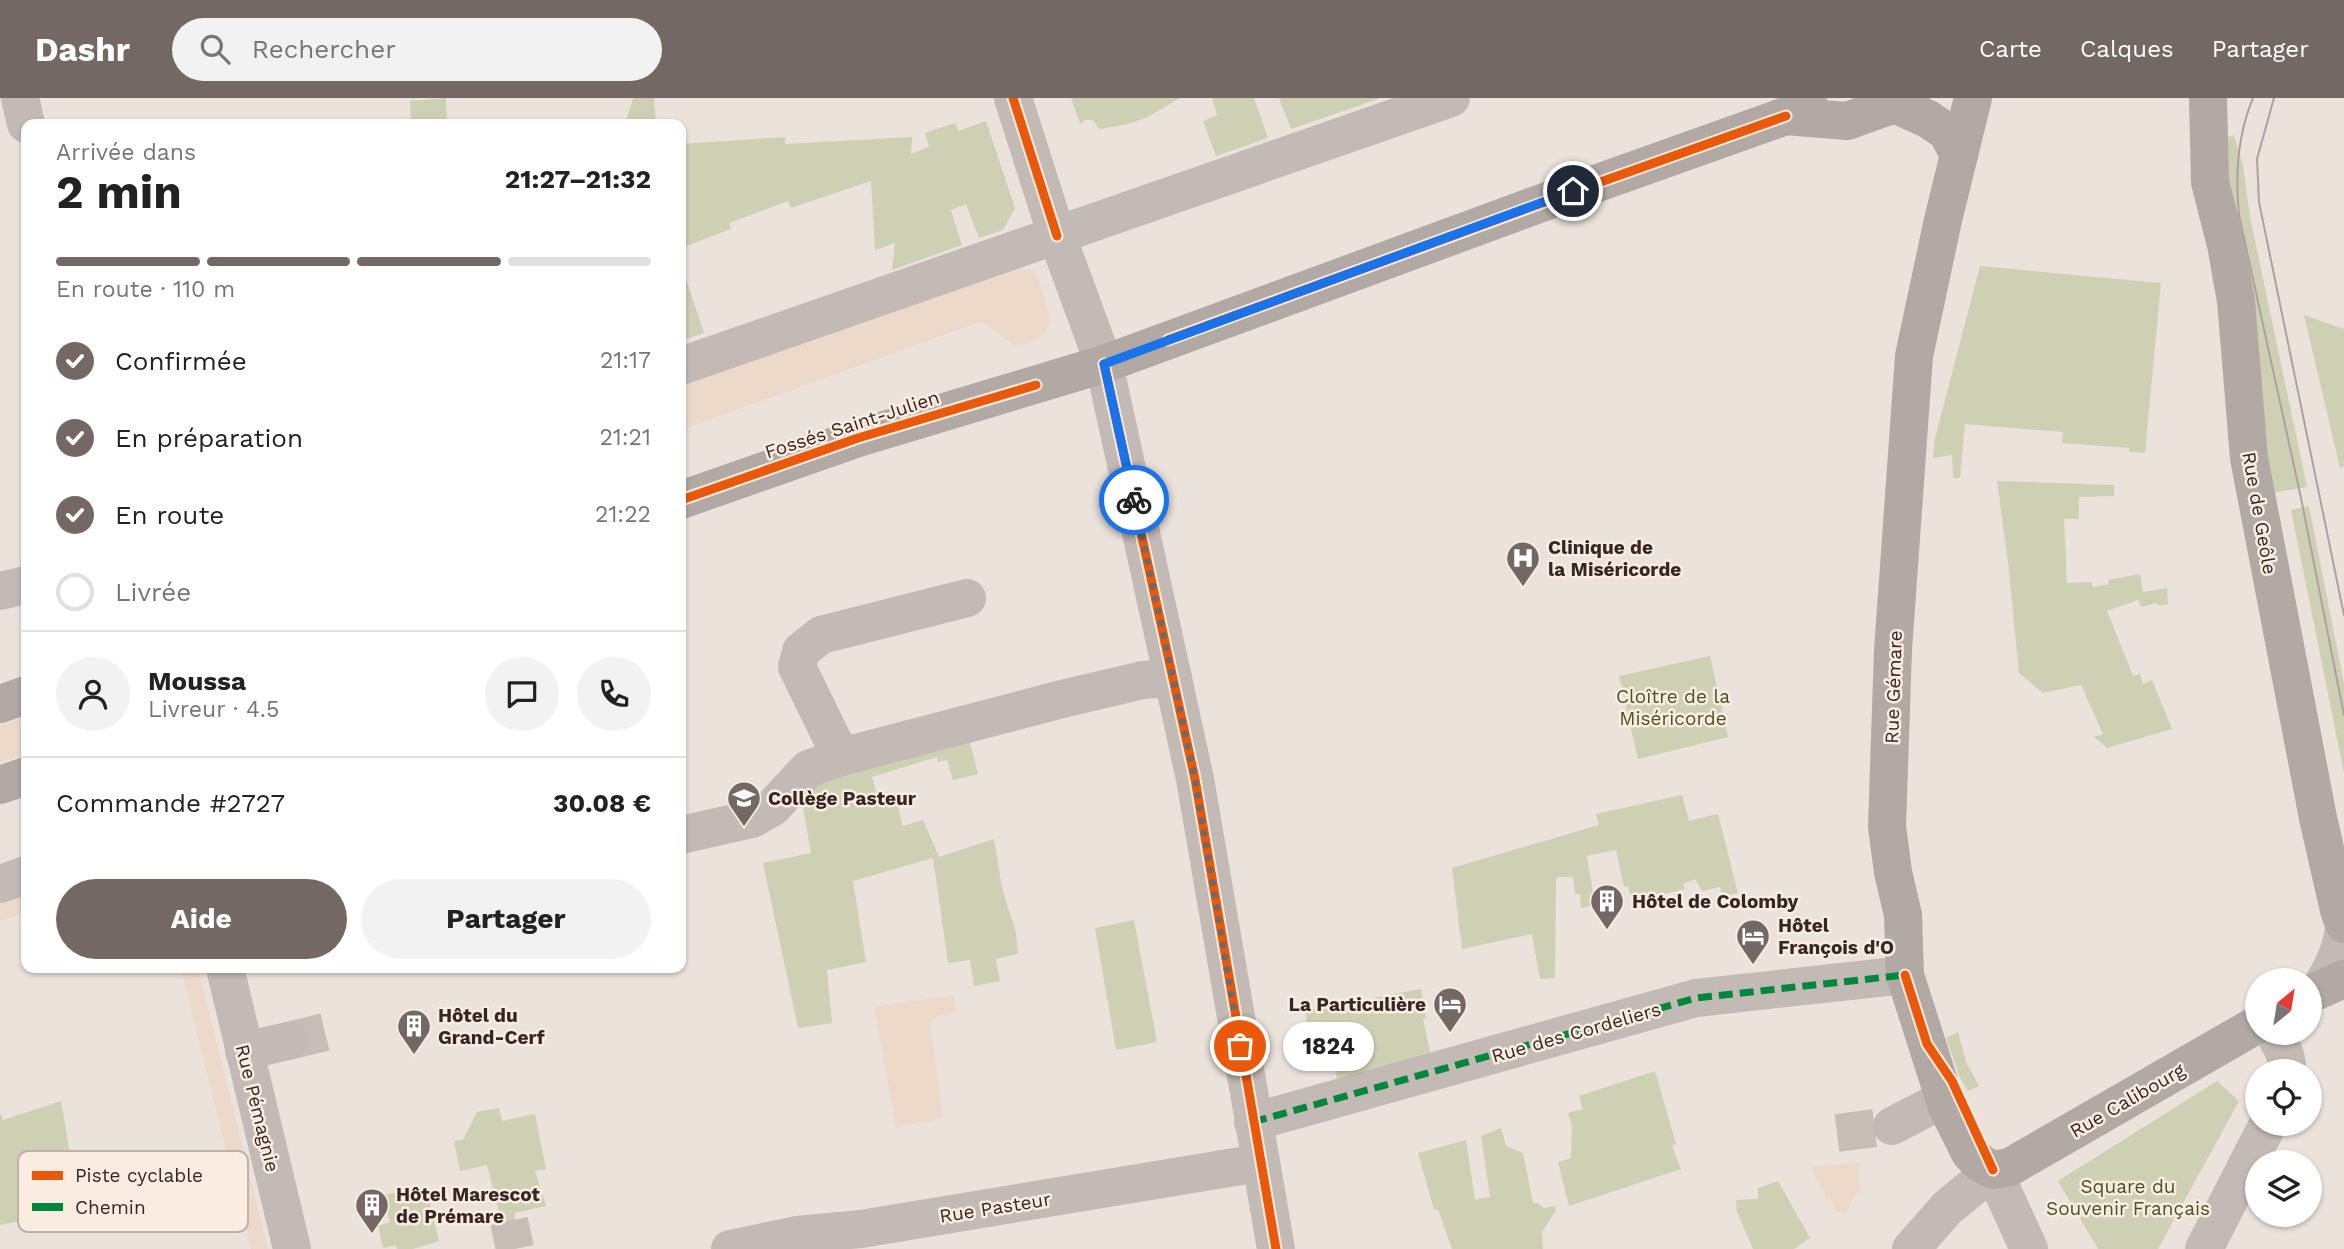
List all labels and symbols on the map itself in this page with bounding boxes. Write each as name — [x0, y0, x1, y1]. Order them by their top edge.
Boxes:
pin — [1543, 161, 1603, 221]
street label: Fossés Saint-Julien — [762, 385, 942, 464]
street label: Rue de Geôle — [2237, 450, 2282, 576]
courier — [1099, 465, 1169, 535]
place label: Clinique de la Miséricorde — [1548, 536, 1681, 581]
hospital icon: Clinique de la Miséricorde — [1504, 539, 1542, 588]
street label: Rue Gémare — [1880, 630, 1907, 744]
park label: Cloître de la Miséricorde — [1616, 685, 1730, 730]
school or university icon: Collège Pasteur — [725, 779, 763, 828]
place label: Collège Pasteur — [768, 787, 917, 810]
building icon: Hôtel de Colomby — [1588, 882, 1626, 931]
place label: Hôtel de Colomby — [1632, 890, 1799, 913]
place label: Hôtel François d'O — [1778, 914, 1894, 959]
hotel icon: Hôtel François d'O — [1734, 917, 1772, 966]
north arrow — [2245, 968, 2322, 1045]
hotel icon: La Particulière — [1431, 985, 1469, 1034]
place label: La Particulière — [1289, 993, 1426, 1016]
street label: Rue des Cordeliers — [1489, 997, 1663, 1068]
place label: Hôtel du Grand-Cerf — [438, 1004, 545, 1049]
building icon: Hôtel du Grand-Cerf — [395, 1007, 433, 1056]
pin — [1210, 1016, 1270, 1076]
callout: 1824 — [1282, 1021, 1373, 1070]
street label: Rue Pémagnie — [231, 1042, 284, 1174]
street label: Rue Calibourg — [2066, 1058, 2189, 1143]
legend — [18, 1151, 248, 1232]
text: Piste cyclable — [75, 1164, 203, 1187]
park label: Square du Souvenir Français — [2046, 1175, 2210, 1220]
place label: Hôtel Marescot de Prémare — [396, 1183, 540, 1228]
building icon: Hôtel Marescot de Prémare — [353, 1186, 391, 1235]
street label: Rue Pasteur — [938, 1187, 1053, 1228]
text: Chemin — [75, 1196, 146, 1219]

